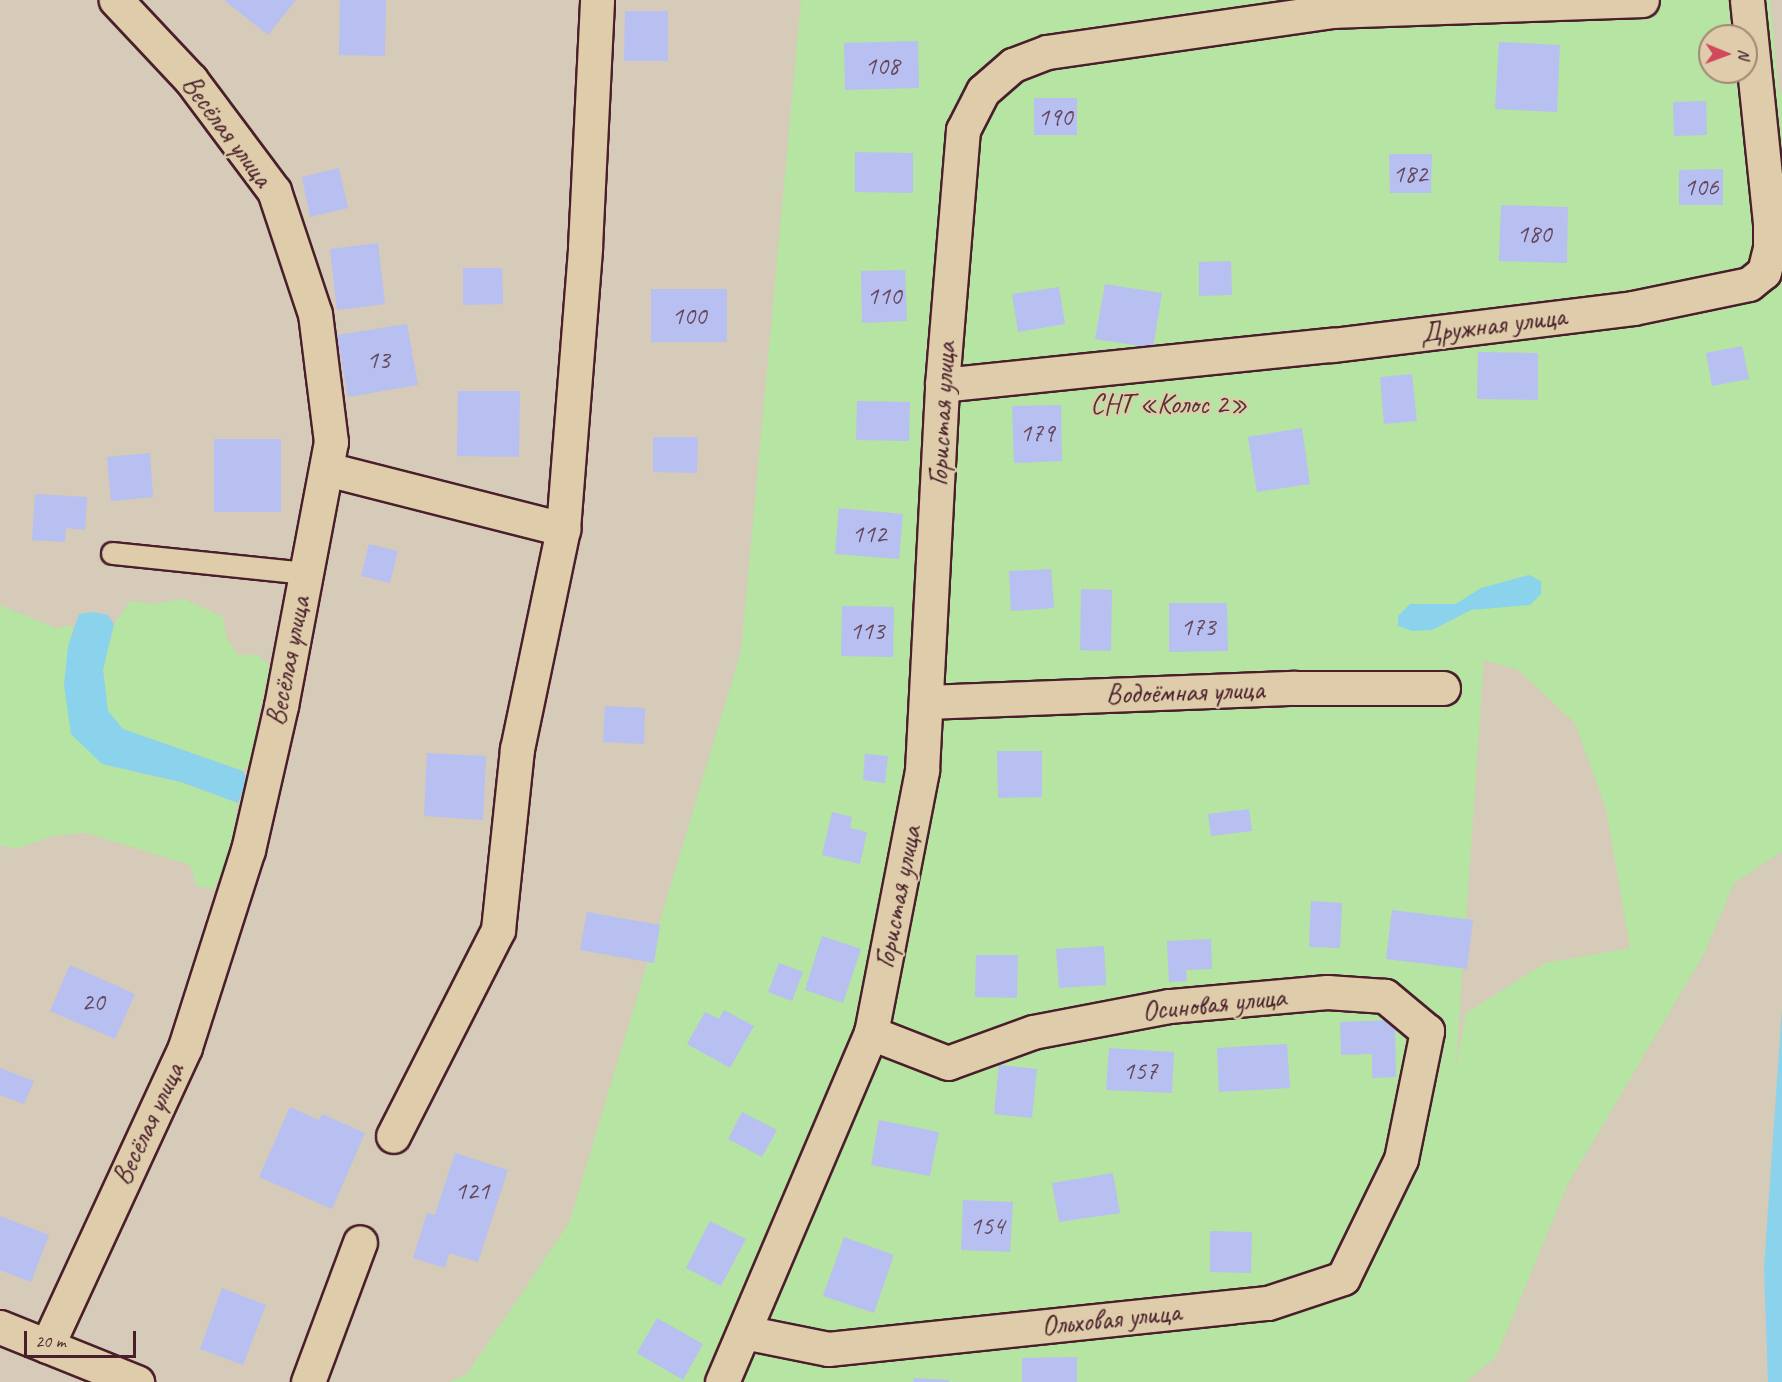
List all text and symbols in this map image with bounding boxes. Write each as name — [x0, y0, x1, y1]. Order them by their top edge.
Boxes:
north arrow — [1698, 24, 1758, 84]
text: N — [1734, 49, 1754, 59]
house number: 108 — [864, 50, 900, 82]
street label: Весёлая улица — [173, 67, 281, 195]
house number: 190 — [1037, 101, 1073, 133]
house number: 182 — [1392, 158, 1428, 190]
house number: 106 — [1683, 171, 1719, 203]
house number: 180 — [1516, 218, 1552, 250]
house number: 110 — [866, 280, 902, 312]
street label: Дружная улица — [1418, 299, 1568, 351]
house number: 100 — [671, 300, 707, 332]
street label: Гористая улица — [921, 340, 963, 488]
house number: 13 — [366, 344, 390, 376]
park label: СНТ «Колос 2» — [1090, 387, 1248, 421]
house number: 179 — [1019, 417, 1055, 449]
house number: 112 — [851, 518, 887, 550]
street label: Весёлая улица — [259, 592, 317, 730]
house number: 173 — [1180, 611, 1216, 643]
house number: 113 — [849, 615, 885, 647]
street label: Водоёмная улица — [1104, 672, 1266, 712]
street label: Гористая улица — [868, 822, 928, 972]
street label: Осиновая улица — [1140, 980, 1288, 1028]
house number: 20 — [81, 986, 105, 1018]
house number: 157 — [1122, 1055, 1158, 1087]
street label: Весёлая улица — [104, 1056, 192, 1192]
house number: 121 — [454, 1175, 490, 1207]
house number: 154 — [969, 1210, 1005, 1242]
street label: Ольховая улица — [1039, 1295, 1183, 1343]
scale bar — [27, 1319, 140, 1357]
text: 20 m — [35, 1330, 66, 1352]

